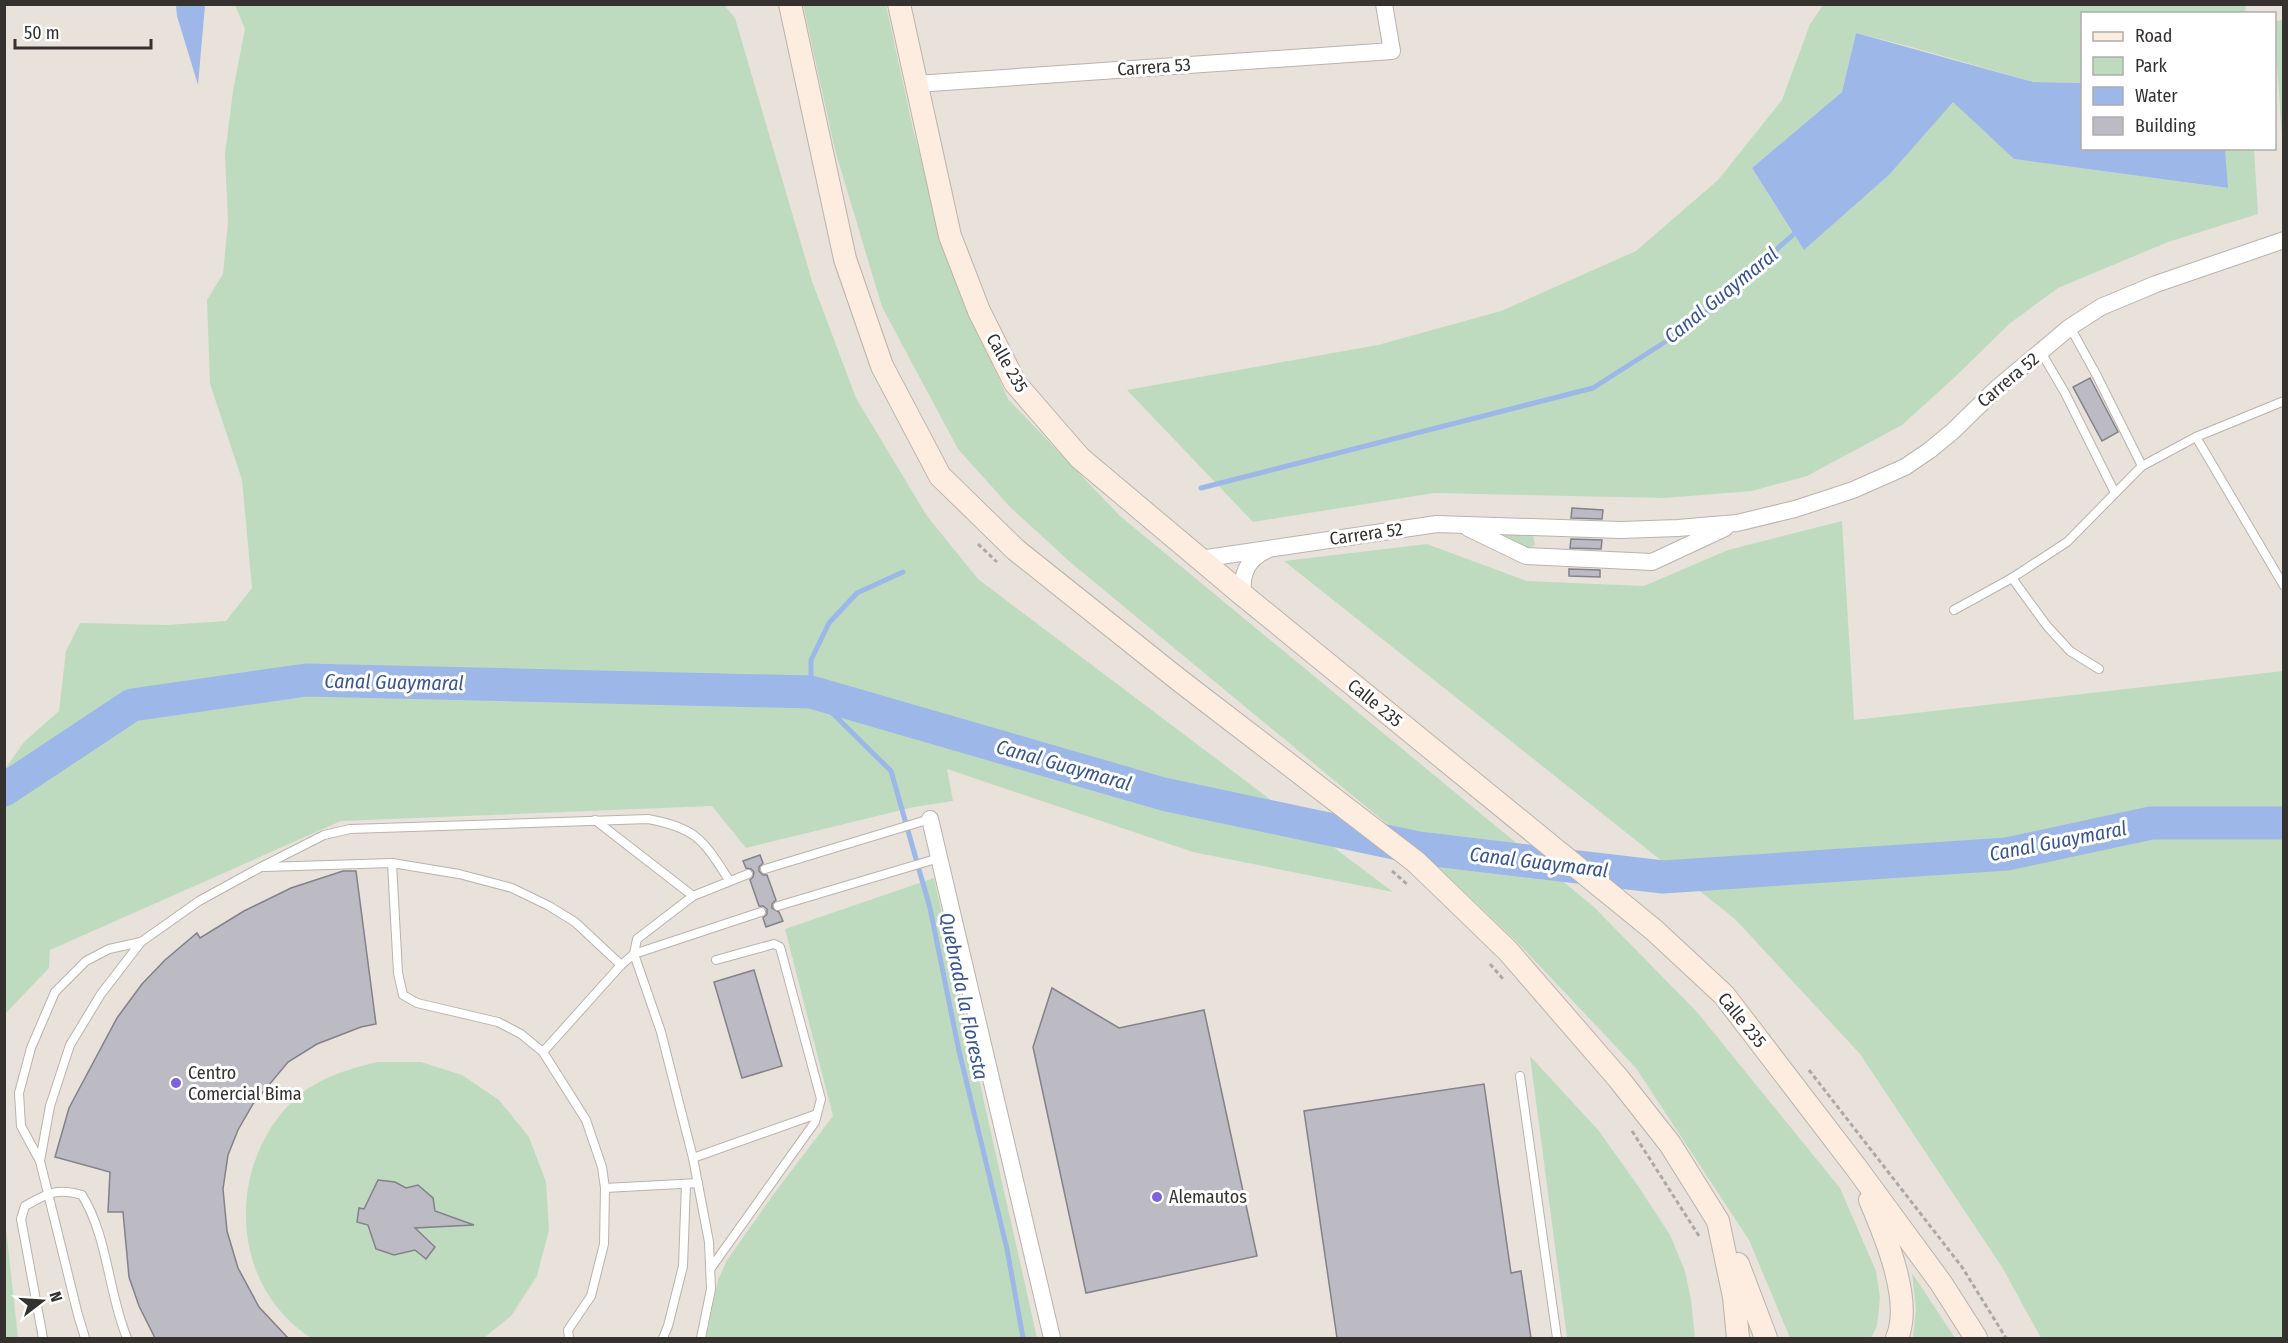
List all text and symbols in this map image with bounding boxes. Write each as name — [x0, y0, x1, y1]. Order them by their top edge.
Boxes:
scale bar — [15, 12, 152, 50]
legend — [2081, 12, 2276, 150]
text: 50 m — [24, 22, 60, 44]
text: Road — [2135, 25, 2172, 47]
street label: Carrera 53 — [1116, 53, 1192, 81]
text: Park — [2135, 55, 2168, 77]
text: Water — [2135, 85, 2178, 107]
text: Building — [2135, 115, 2196, 137]
water label: Canal Guaymaral — [1659, 242, 1783, 348]
street label: Calle 235 — [981, 330, 1033, 396]
street label: Carrera 52 — [1973, 348, 2043, 412]
street label: Carrera 52 — [1328, 518, 1404, 550]
water label: Canal Guaymaral — [324, 669, 464, 695]
street label: Calle 235 — [1343, 674, 1407, 732]
water label: Canal Guaymaral — [994, 734, 1134, 796]
water label: Canal Guaymaral — [1987, 816, 2129, 866]
water label: Canal Guaymaral — [1468, 842, 1610, 882]
water label: Quebrada la Floresta — [935, 910, 993, 1082]
street label: Calle 235 — [1713, 988, 1771, 1052]
place label: Centro Comercial Bima — [188, 1062, 302, 1105]
marker: Centro Comercial Bima — [169, 1076, 183, 1090]
place label: Alemautos — [1169, 1186, 1247, 1208]
marker: Alemautos — [1150, 1190, 1164, 1204]
north arrow — [12, 1271, 72, 1331]
text: N — [45, 1289, 66, 1304]

